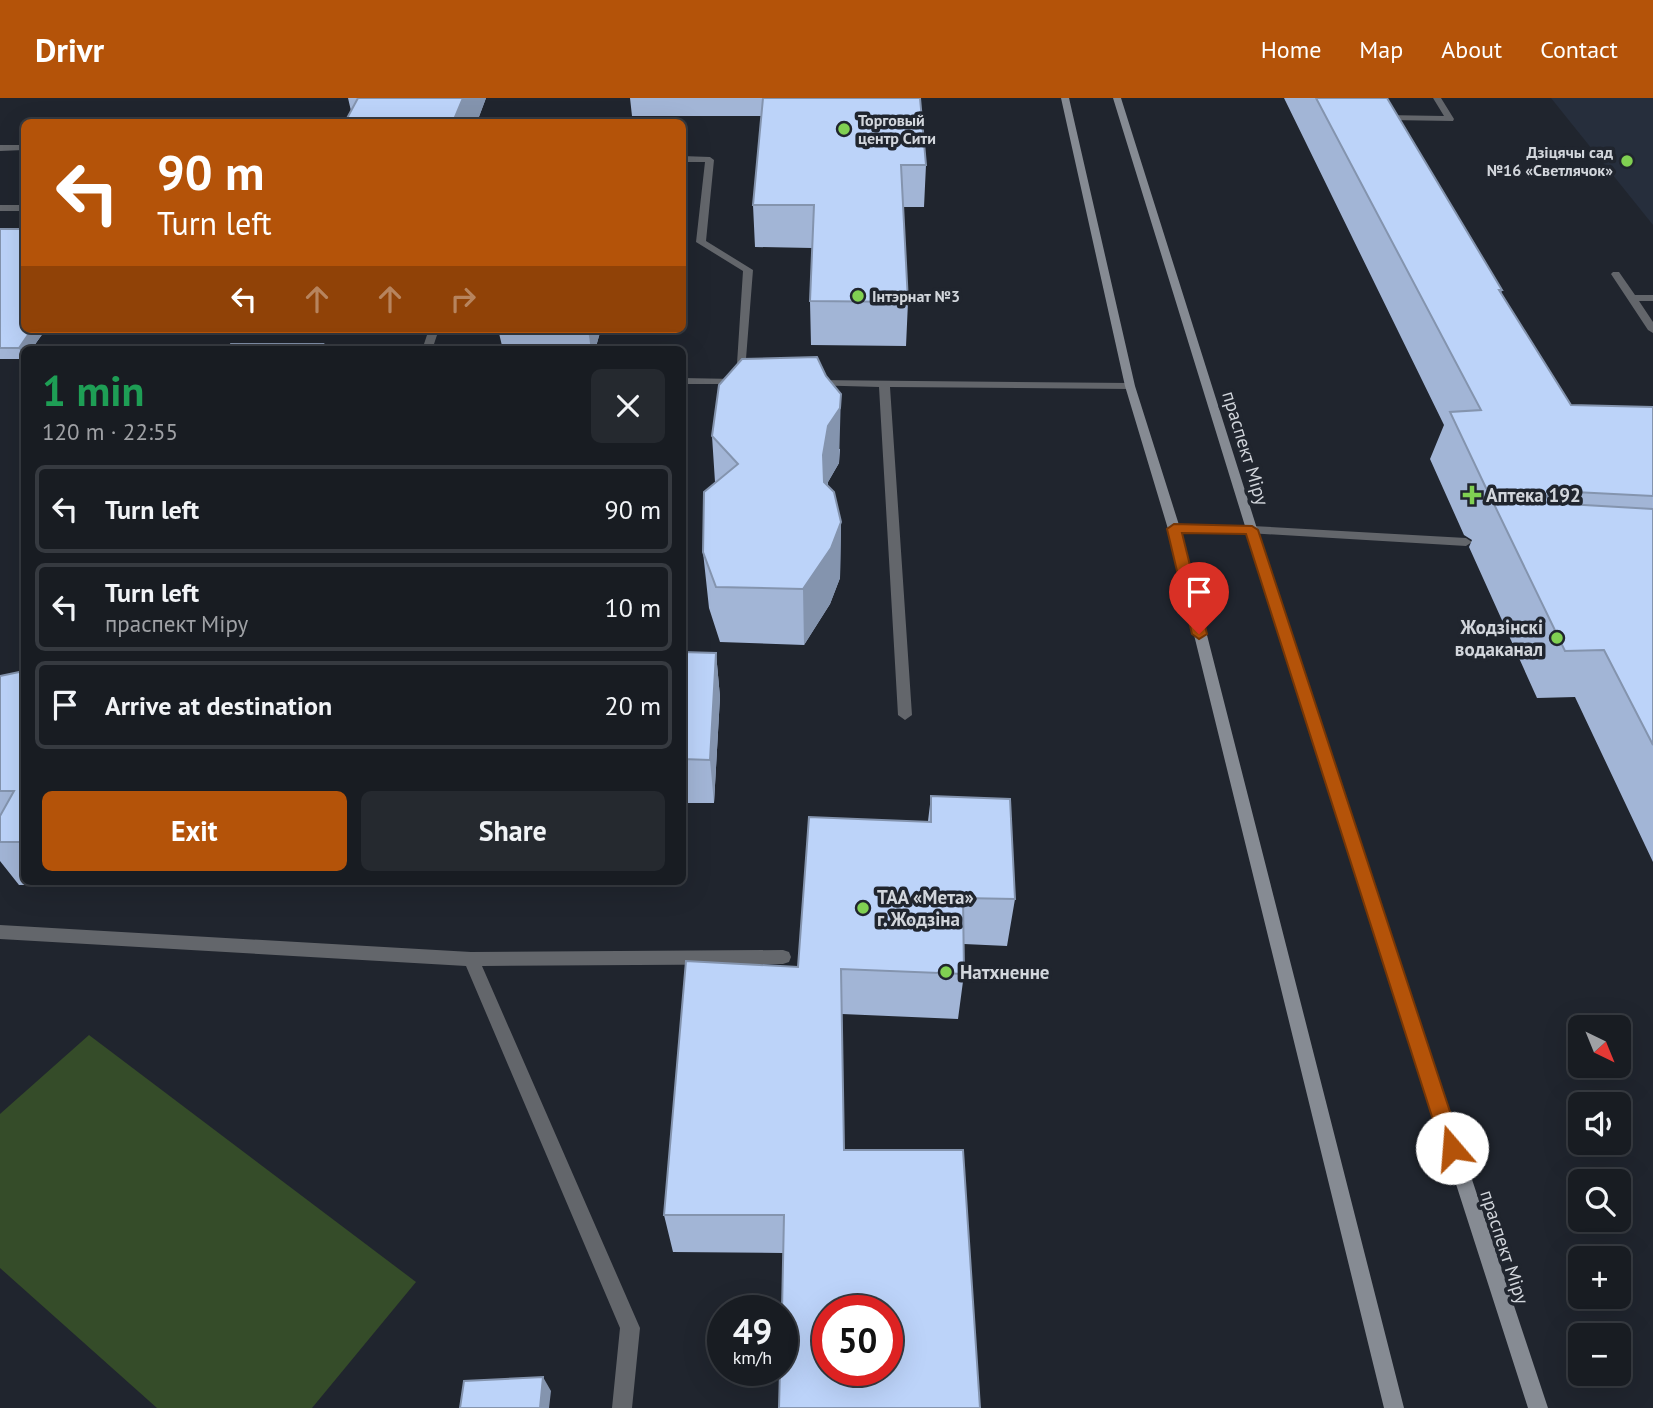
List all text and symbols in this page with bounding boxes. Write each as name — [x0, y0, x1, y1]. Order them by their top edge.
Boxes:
text: Drivr — [35, 28, 104, 71]
text: Home — [1261, 34, 1321, 65]
text: Map — [1359, 34, 1403, 65]
text: About — [1441, 34, 1502, 65]
text: Contact — [1540, 34, 1618, 65]
place label: Торговый центр Сити — [858, 110, 936, 148]
marker: Торговый центр Сити — [836, 121, 852, 137]
text: 90 m — [157, 140, 264, 204]
place label: Дзіцячы сад №16 «Светлячок» — [1487, 142, 1613, 180]
icon: left — [42, 147, 133, 238]
marker: Дзіцячы сад №16 «Светлячок» — [1619, 153, 1635, 169]
text: Turn left — [157, 202, 272, 244]
icon: left — [225, 280, 263, 318]
icon: ahead — [298, 280, 336, 318]
icon: ahead — [371, 280, 409, 318]
icon: right — [444, 280, 482, 318]
place label: Інтэрнат №3 — [872, 286, 960, 306]
marker: Інтэрнат №3 — [850, 288, 866, 304]
text: 1 min — [42, 363, 144, 418]
button: close — [591, 369, 665, 443]
street label: праспект Міру — [1217, 388, 1275, 508]
text: 120 m · 22:55 — [42, 417, 178, 446]
place label: Аптека 192 — [1486, 483, 1581, 507]
marker: Аптека 192 — [1464, 487, 1480, 503]
icon: left — [46, 490, 84, 528]
text: Turn left — [105, 493, 199, 526]
text: 90 m — [605, 493, 661, 526]
pin — [1169, 562, 1229, 634]
icon: arrive — [1180, 573, 1218, 611]
text: Turn left — [105, 576, 199, 609]
icon: left — [46, 588, 84, 626]
text: 10 m — [605, 591, 661, 624]
text: праспект Міру — [105, 609, 248, 638]
place label: Жодзінскі водаканал — [1455, 615, 1543, 661]
marker: Жодзінскі водаканал — [1549, 630, 1565, 646]
icon: arrive — [46, 686, 84, 724]
text: Arrive at destination — [105, 689, 332, 722]
text: 20 m — [605, 689, 661, 722]
button: Exit — [42, 791, 347, 871]
button: Share — [361, 791, 665, 871]
place label: ТАА «Мета» г. Жодзіна — [877, 885, 974, 931]
marker: ТАА «Мета» г. Жодзіна — [855, 900, 871, 916]
place label: Натхненне — [960, 960, 1050, 984]
marker: Натхненне — [938, 964, 954, 980]
north arrow — [1568, 1015, 1631, 1078]
map controls — [1568, 1015, 1631, 1386]
button: sound — [1568, 1092, 1631, 1155]
position arrow — [1415, 1111, 1489, 1185]
button: search — [1568, 1169, 1631, 1232]
street label: праспект Міру — [1475, 1187, 1535, 1307]
button: + — [1568, 1246, 1631, 1309]
speed limit sign: 50 — [812, 1295, 903, 1386]
text: 49 — [733, 1308, 772, 1354]
button: − — [1568, 1323, 1631, 1386]
text: km/h — [733, 1346, 772, 1369]

